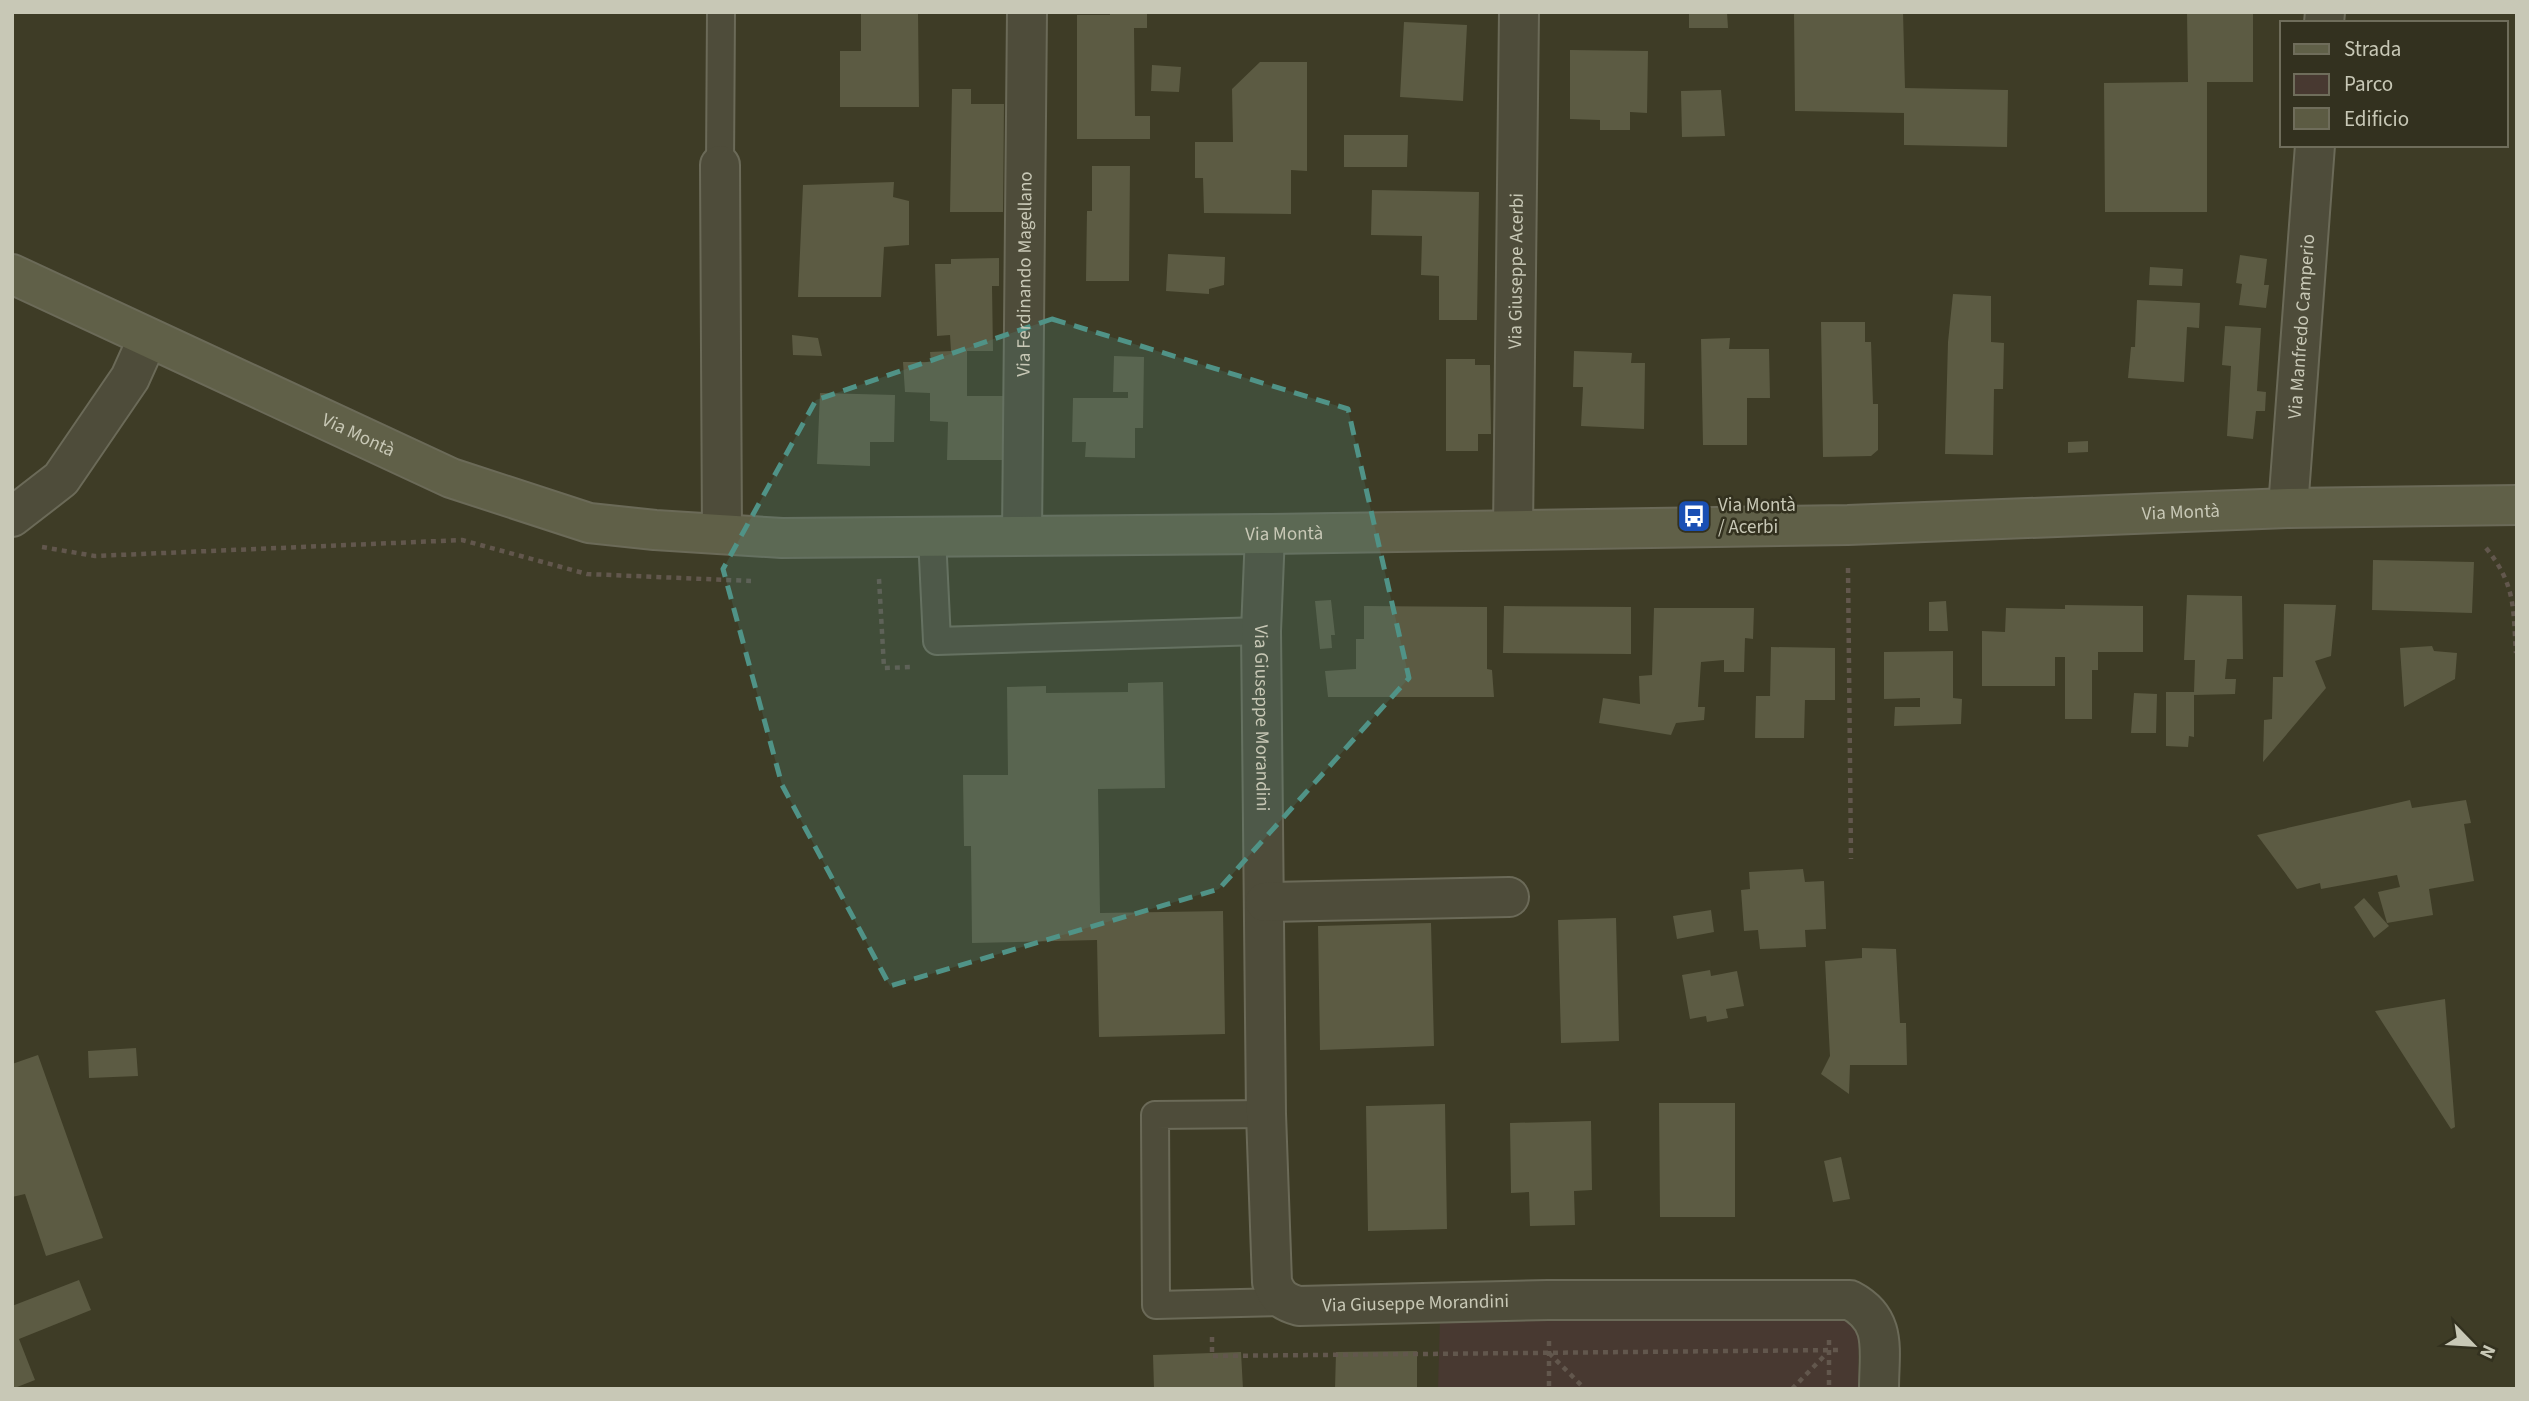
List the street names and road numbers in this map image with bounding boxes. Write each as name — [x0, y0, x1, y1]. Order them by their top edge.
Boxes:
street label: Via Ferdinando Magellano — [1010, 171, 1039, 377]
street label: Via Giuseppe Acerbi — [1502, 193, 1530, 349]
street label: Via Manfredo Camperio — [2281, 233, 2322, 420]
street label: Via Montà — [317, 406, 399, 464]
street label: Via Montà — [2141, 497, 2220, 527]
street label: Via Montà — [1245, 520, 1323, 548]
street label: Via Giuseppe Morandini — [1247, 624, 1276, 812]
street label: Via Giuseppe Morandini — [1322, 1287, 1509, 1319]

